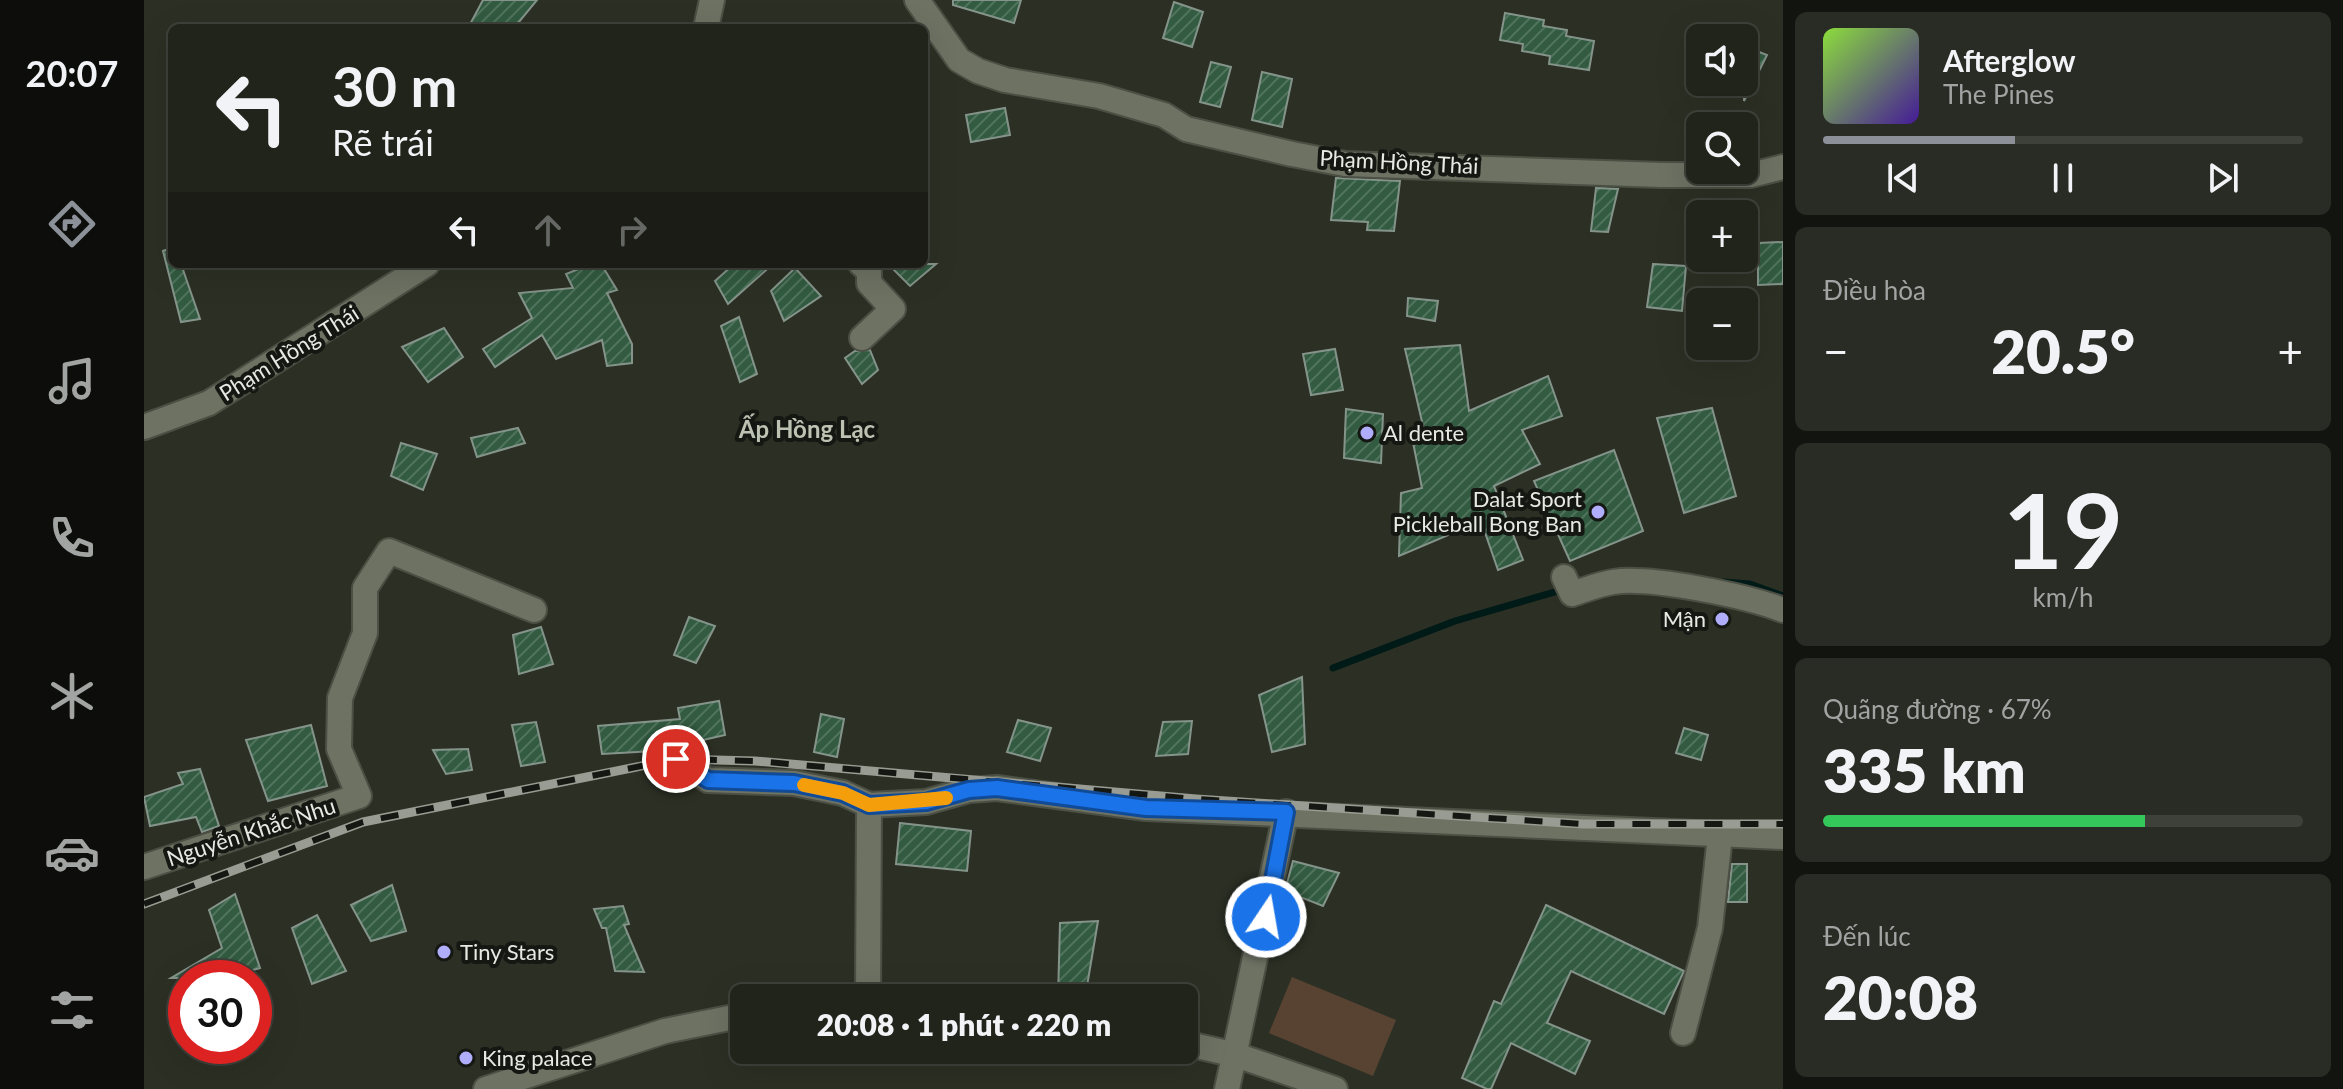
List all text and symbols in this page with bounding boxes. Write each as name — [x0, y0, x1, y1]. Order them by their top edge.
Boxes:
map controls — [1686, 24, 1758, 360]
button: sound — [1686, 24, 1758, 96]
text: Afterglow — [1943, 42, 2076, 78]
text: 20:07 — [26, 51, 118, 95]
text: 30 m — [332, 52, 457, 119]
icon: left — [200, 56, 304, 160]
text: The Pines — [1943, 78, 2054, 110]
button: search — [1686, 112, 1758, 184]
text: Rẽ trái — [332, 120, 434, 164]
street label: Phạm Hồng Thái — [1319, 144, 1479, 179]
icon: previous — [1881, 156, 1925, 200]
icon: pause — [2041, 156, 2085, 200]
icon: next — [2201, 156, 2245, 200]
icon: directions — [44, 196, 100, 252]
button: + — [1686, 200, 1758, 272]
icon: left — [442, 208, 486, 252]
icon: ahead — [526, 208, 570, 252]
icon: right — [610, 208, 654, 252]
text: Điều hòa — [1823, 274, 1926, 306]
button: − — [1686, 288, 1758, 360]
street label: Phạm Hồng Thái — [214, 299, 363, 406]
text: 20.5° — [1991, 315, 2135, 387]
text: − — [1823, 325, 1849, 377]
text: + — [2277, 325, 2303, 377]
icon: music — [44, 353, 100, 409]
district label: Ấp Hồng Lạc — [738, 413, 876, 443]
place label: Al dente — [1383, 419, 1464, 446]
marker: Al dente — [1358, 424, 1376, 442]
text: 19 — [2003, 466, 2123, 591]
place label: Dalat Sport Pickleball Bong Ban — [1393, 485, 1582, 537]
marker: Dalat Sport Pickleball Bong Ban — [1589, 503, 1607, 521]
icon: phone — [44, 510, 100, 566]
text: km/h — [2033, 581, 2093, 613]
place label: Mận — [1663, 605, 1706, 632]
marker: Mận — [1713, 610, 1731, 628]
icon: climate — [44, 668, 100, 724]
text: Quãng đường · 67% — [1823, 693, 2052, 725]
pin — [642, 725, 710, 793]
text: 335 km — [1823, 734, 2026, 806]
icon: arrive — [654, 737, 698, 781]
street label: Nguyễn Khắc Nhu — [163, 792, 339, 872]
icon: car — [44, 825, 100, 881]
position arrow — [1224, 875, 1308, 959]
text: Đến lúc — [1823, 920, 1911, 952]
place label: Tiny Stars — [460, 938, 554, 965]
marker: Tiny Stars — [435, 943, 453, 961]
speed limit sign: 30 — [168, 960, 272, 1064]
text: 20:08 — [1823, 961, 1978, 1033]
icon: filters — [44, 982, 100, 1038]
text: 20:08 · 1 phút · 220 m — [817, 1006, 1111, 1042]
place label: King palace — [482, 1044, 593, 1071]
marker: King palace — [457, 1049, 475, 1067]

